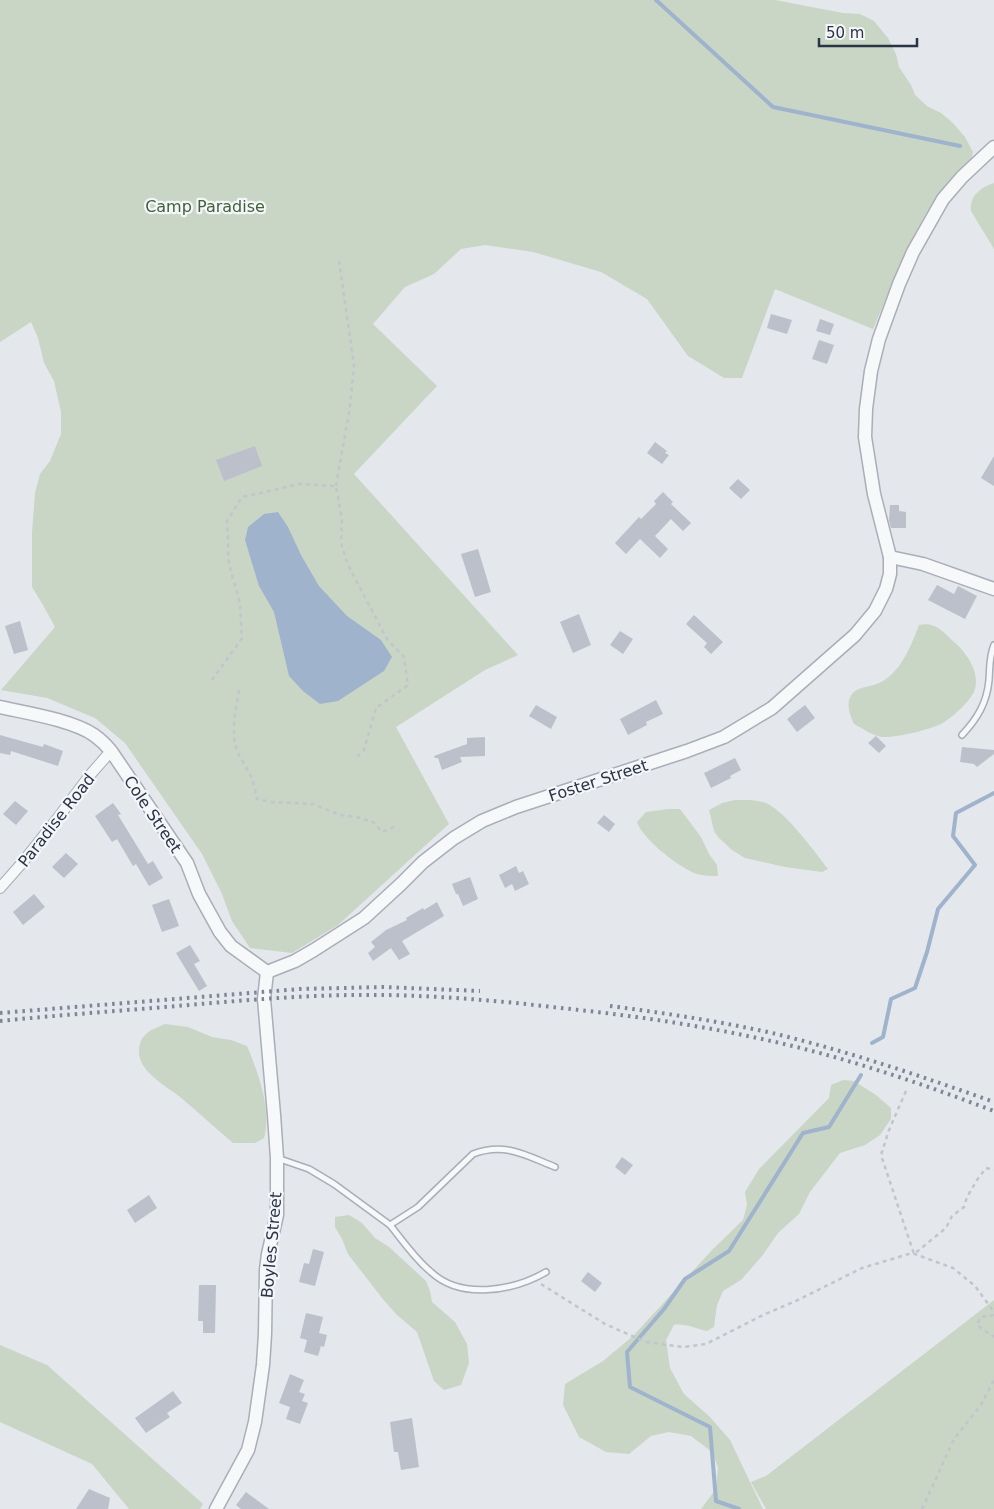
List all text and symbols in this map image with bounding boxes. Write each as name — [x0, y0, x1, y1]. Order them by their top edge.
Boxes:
scale bar — [819, 15, 916, 47]
text: 50 m — [826, 24, 864, 42]
park label: Camp Paradise — [145, 197, 265, 216]
street label: Foster Street — [546, 756, 650, 805]
street label: Paradise Road — [14, 770, 99, 871]
street label: Cole Street — [120, 772, 185, 856]
street label: Boyles Street — [257, 1191, 286, 1299]

